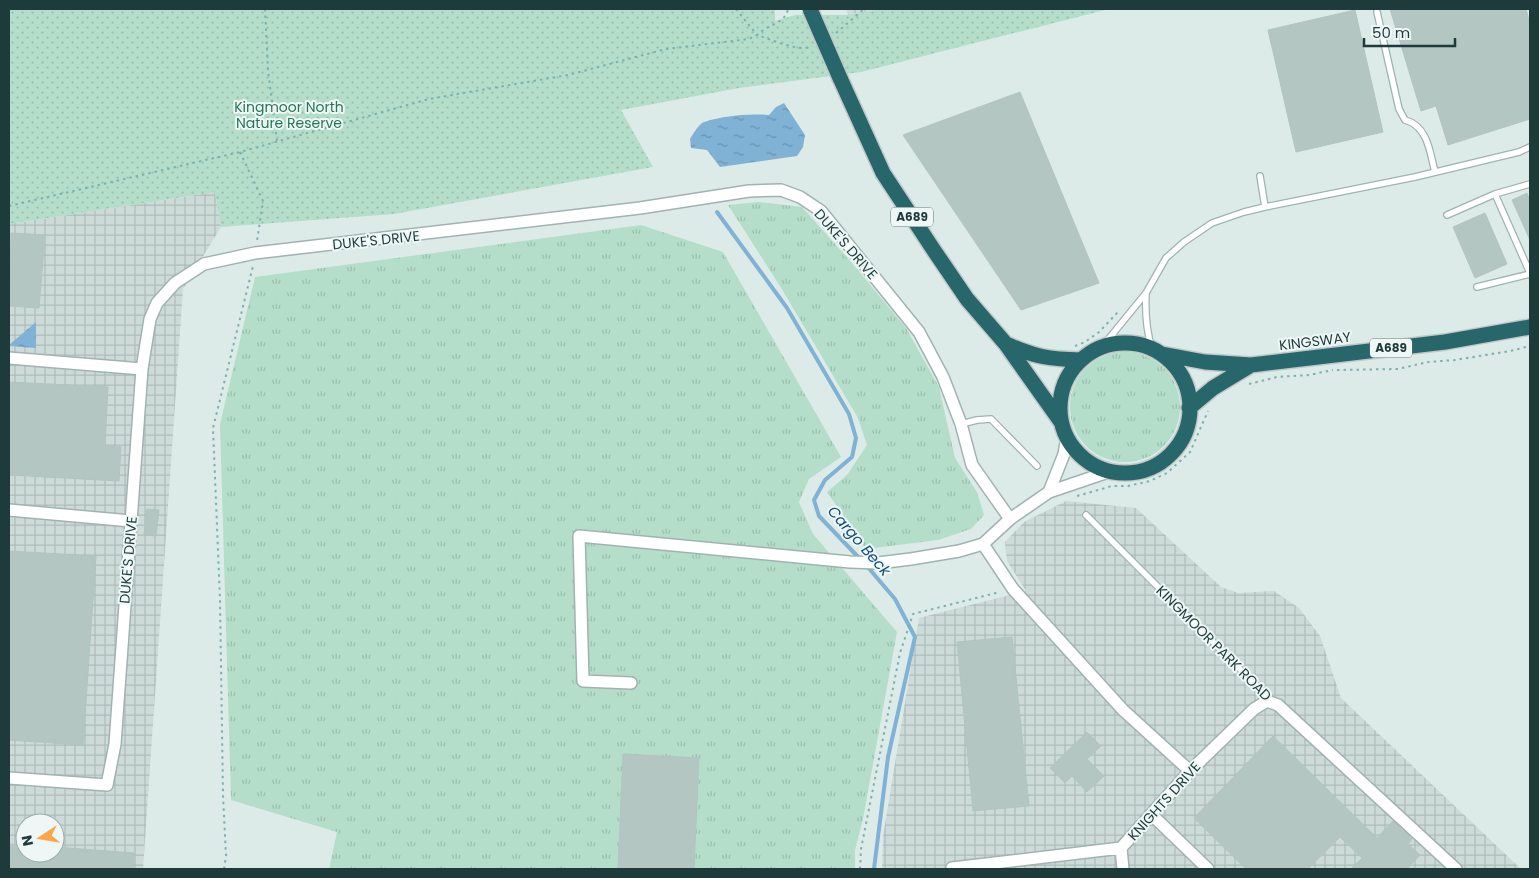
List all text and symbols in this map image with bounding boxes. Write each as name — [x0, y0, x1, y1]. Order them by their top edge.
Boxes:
scale bar — [1364, 15, 1455, 47]
text: 50 m — [1372, 22, 1410, 43]
park label: Kingmoor North Nature Reserve — [234, 97, 344, 133]
street label: DUKE'S DRIVE — [810, 204, 882, 284]
road number: A689 — [891, 208, 933, 226]
street label: DUKE'S DRIVE — [331, 225, 421, 255]
street label: KINGSWAY — [1278, 327, 1352, 355]
road number: A689 — [1370, 338, 1412, 358]
water label: Cargo Beck — [823, 501, 897, 581]
street label: DUKE'S DRIVE — [114, 515, 142, 605]
street label: KINGMOOR PARK ROAD — [1152, 581, 1276, 705]
street label: KNIGHTS DRIVE — [1123, 757, 1205, 845]
north arrow — [15, 813, 65, 863]
text: N — [16, 833, 38, 848]

